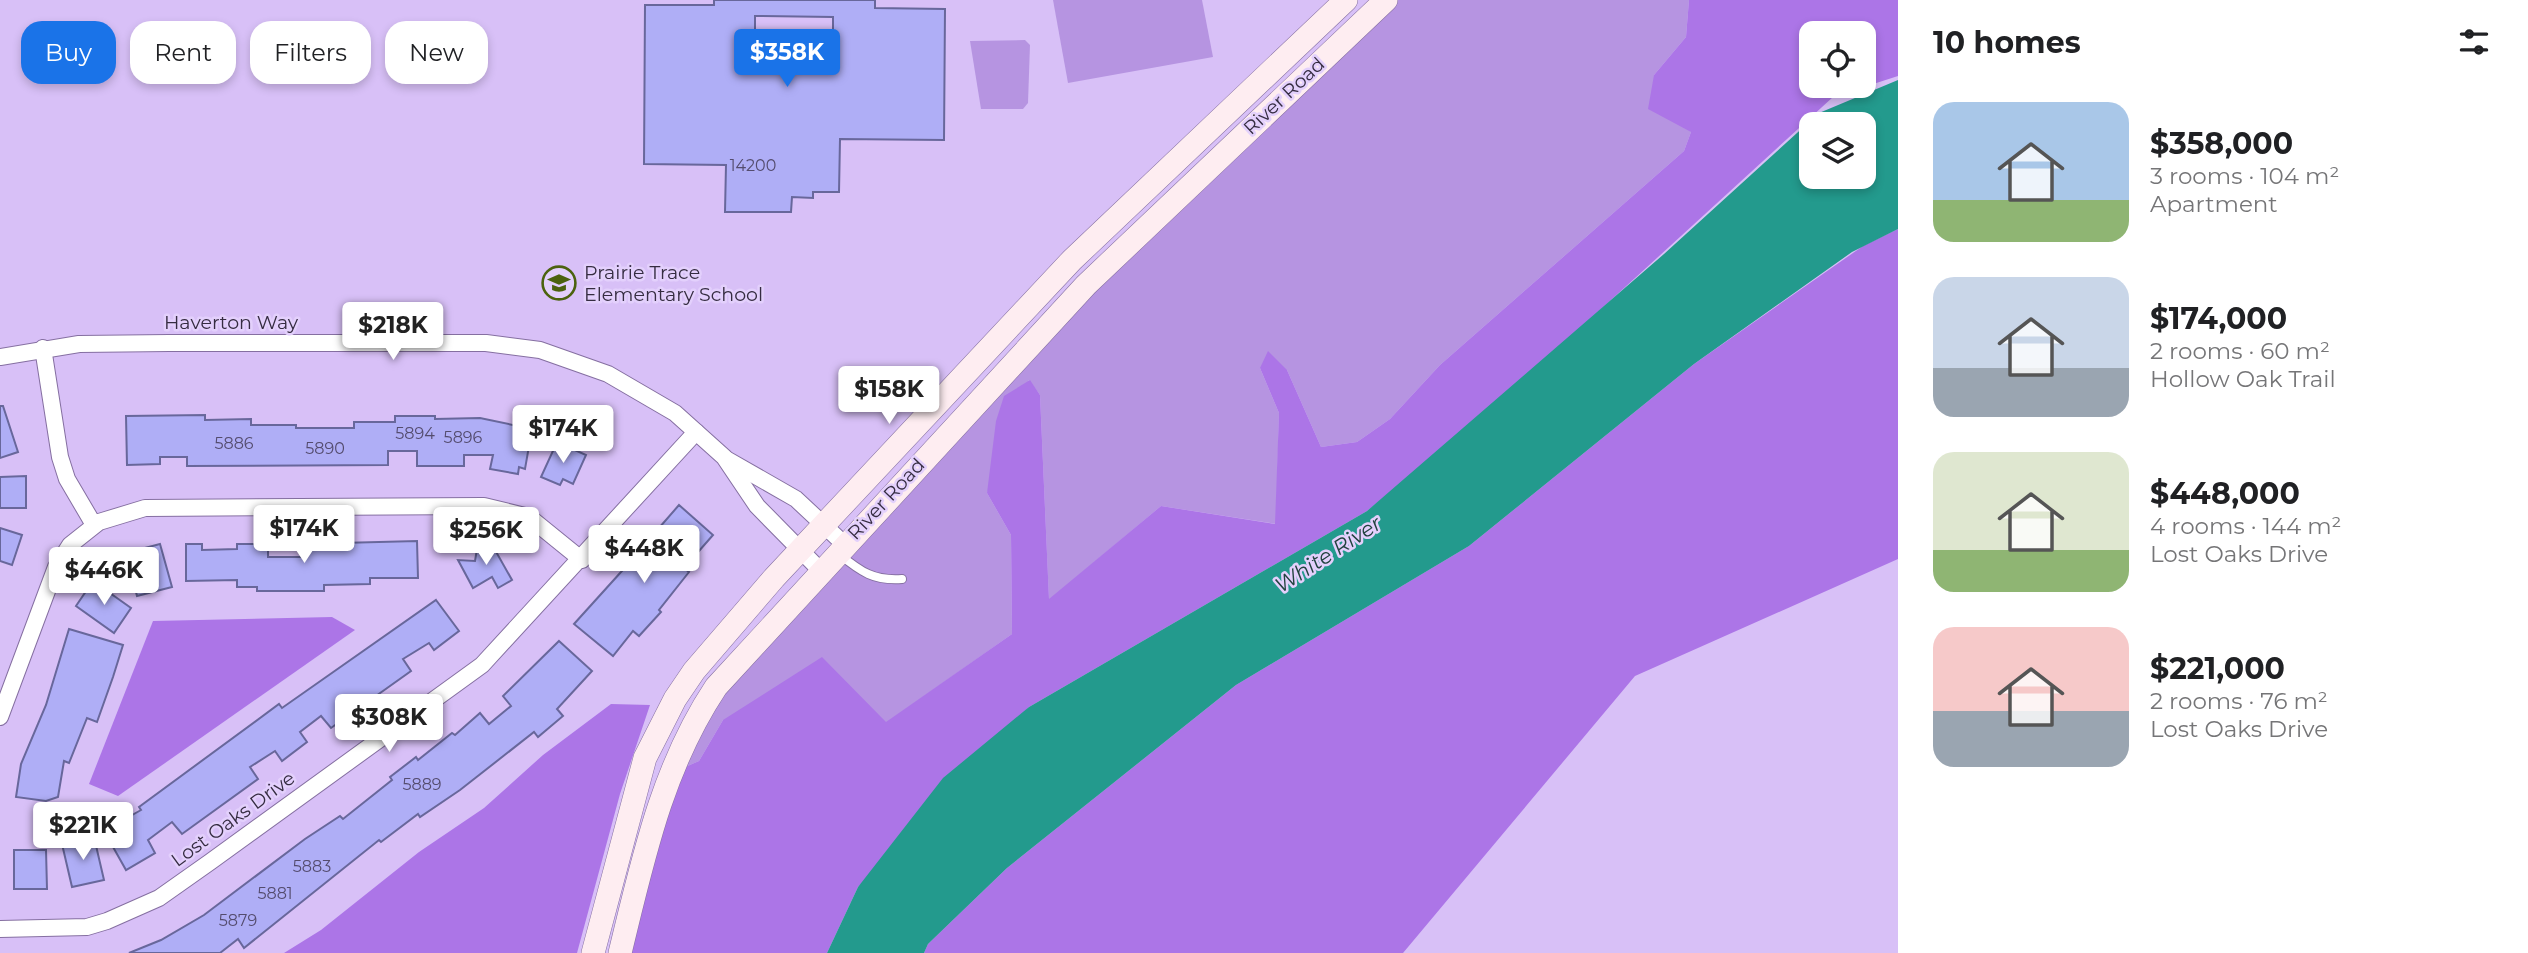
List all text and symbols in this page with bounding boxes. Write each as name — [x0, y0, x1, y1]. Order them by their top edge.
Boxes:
chip: Buy — [21, 21, 116, 84]
chip: Rent — [130, 21, 236, 84]
chip: Filters — [250, 21, 371, 84]
chip: New — [385, 21, 488, 84]
map controls — [1799, 21, 1876, 189]
button: locate — [1799, 21, 1876, 98]
icon: filters — [2455, 23, 2493, 61]
text: 10 homes — [1933, 24, 2081, 61]
pin: $358K — [738, 29, 836, 89]
text: $358K — [750, 38, 824, 66]
street label: River Road — [1239, 53, 1329, 139]
button: layers — [1799, 112, 1876, 189]
text: $358,000 — [2150, 125, 2293, 162]
icon: home — [1989, 130, 2073, 214]
house number: 14200 — [730, 156, 776, 175]
text: 3 rooms · 104 m² — [2150, 162, 2339, 190]
text: Apartment — [2150, 190, 2278, 218]
place label: Prairie Trace Elementary School — [584, 261, 763, 306]
school or university icon: Prairie Trace Elementary School — [540, 264, 578, 302]
text: $174,000 — [2150, 300, 2287, 337]
pin: $218K — [344, 302, 442, 362]
icon: home — [1989, 305, 2073, 389]
street label: Haverton Way — [164, 311, 299, 334]
text: $218K — [358, 311, 428, 339]
text: 2 rooms · 60 m² — [2150, 337, 2330, 365]
text: Hollow Oak Trail — [2150, 365, 2336, 393]
pin: $158K — [840, 366, 938, 426]
text: $158K — [854, 375, 924, 403]
pin: $174K — [514, 406, 612, 465]
text: $174K — [528, 414, 598, 442]
house number: 5894 — [395, 424, 435, 443]
house number: 5896 — [444, 428, 483, 447]
house number: 5886 — [214, 434, 254, 453]
house number: 5890 — [305, 439, 345, 458]
street label: River Road — [843, 454, 929, 544]
text: $448,000 — [2150, 475, 2300, 512]
icon: home — [1989, 480, 2073, 564]
pin: $174K — [255, 505, 353, 565]
pin: $256K — [437, 508, 535, 567]
water label: White River — [1270, 510, 1386, 598]
text: 4 rooms · 144 m² — [2150, 512, 2342, 540]
text: $174K — [269, 514, 339, 542]
text: $256K — [449, 516, 523, 544]
pin: $448K — [595, 526, 693, 585]
text: $448K — [604, 534, 684, 562]
text: Lost Oaks Drive — [2150, 540, 2328, 568]
pin: $446K — [55, 548, 153, 607]
text: $446K — [65, 556, 143, 584]
text: $221,000 — [2150, 650, 2285, 687]
icon: home — [1989, 655, 2073, 739]
text: 2 rooms · 76 m² — [2150, 687, 2328, 715]
pin: $308K — [340, 694, 438, 754]
text: $308K — [351, 703, 427, 731]
text: Lost Oaks Drive — [2150, 715, 2328, 743]
street label: Lost Oaks Drive — [167, 766, 299, 872]
house number: 5889 — [402, 775, 442, 794]
pin: $221K — [34, 802, 132, 862]
text: $221K — [49, 811, 117, 839]
house number: 5883 — [293, 857, 331, 876]
house number: 5881 — [257, 884, 293, 903]
house number: 5879 — [219, 911, 257, 930]

